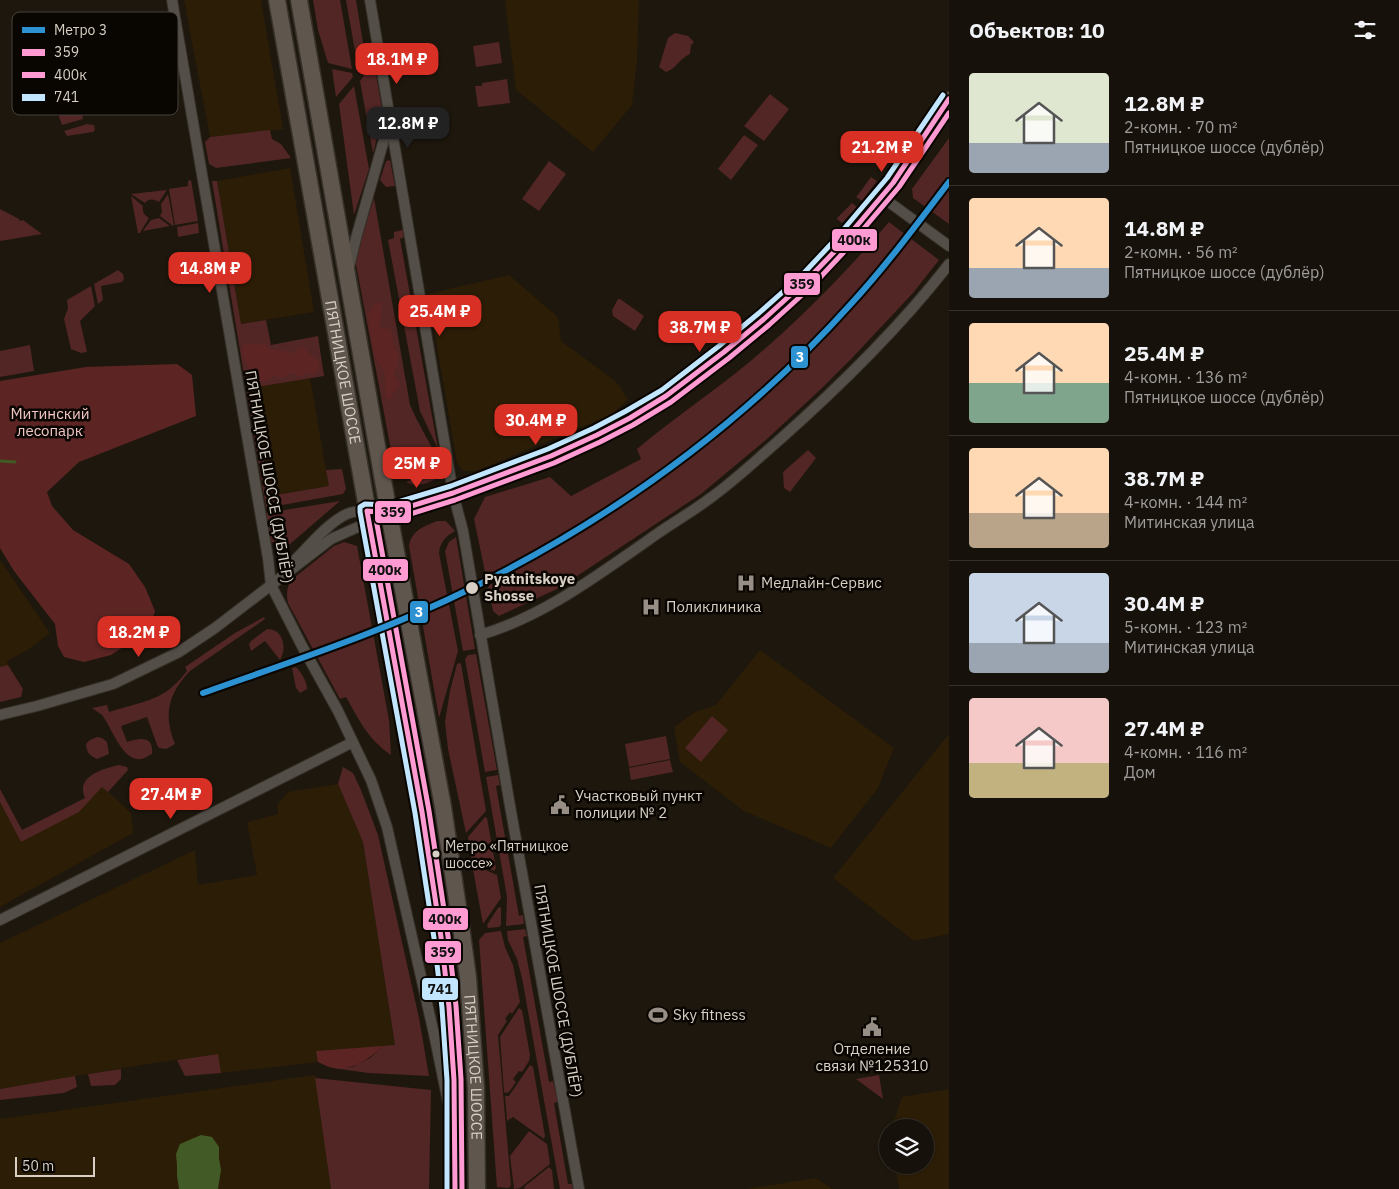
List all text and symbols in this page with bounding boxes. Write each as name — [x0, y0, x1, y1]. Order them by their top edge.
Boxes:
legend — [12, 12, 178, 115]
text: Объектов: 10 — [969, 16, 1105, 44]
icon: filters — [1351, 16, 1379, 44]
text: Метро 3 — [54, 21, 107, 39]
pin: 18.1M ₽ — [351, 42, 443, 85]
text: 359 — [54, 43, 79, 61]
text: 18.1M ₽ — [366, 49, 428, 69]
text: 400к — [54, 66, 87, 84]
text: 741 — [54, 88, 79, 106]
text: 12.8M ₽ — [1124, 89, 1204, 117]
icon: home — [1009, 93, 1069, 153]
pin: 12.8M ₽ — [362, 106, 454, 149]
text: 12.8M ₽ — [377, 113, 439, 133]
text: 2-комн. · 70 m² — [1124, 117, 1238, 137]
pin: 21.2M ₽ — [836, 130, 928, 173]
text: 21.2M ₽ — [851, 137, 913, 157]
text: Пятницкое шоссе (дублёр) — [1124, 137, 1325, 157]
text: 14.8M ₽ — [1124, 214, 1204, 242]
icon: home — [1009, 218, 1069, 278]
line badge: 400к — [831, 228, 878, 252]
text: 400к — [837, 231, 871, 249]
text: 2-комн. · 56 m² — [1124, 242, 1238, 262]
pin: 14.8M ₽ — [164, 252, 256, 294]
text: 14.8M ₽ — [179, 258, 241, 278]
text: Пятницкое шоссе (дублёр) — [1124, 262, 1325, 282]
line badge: 359 — [783, 272, 821, 296]
text: 359 — [789, 275, 815, 293]
pin: 25.4M ₽ — [394, 294, 486, 337]
street label: ПЯТНИЦКОЕ ШОССЕ — [321, 299, 365, 445]
text: 25.4M ₽ — [409, 301, 471, 321]
pin: 38.7M ₽ — [654, 310, 746, 353]
text: 38.7M ₽ — [669, 317, 731, 337]
text: 25.4M ₽ — [1124, 339, 1204, 367]
icon: home — [1009, 343, 1069, 403]
line badge: 3 — [790, 345, 809, 369]
text: 3 — [796, 348, 804, 366]
text: 4-комн. · 136 m² — [1124, 367, 1247, 387]
street label: ПЯТНИЦКОЕ ШОССЕ (ДУБЛЁР) — [241, 369, 298, 585]
text: Пятницкое шоссе (дублёр) — [1124, 387, 1325, 407]
park label: Митинский лесопарк — [10, 404, 90, 440]
pin: 30.4M ₽ — [490, 404, 582, 446]
text: 30.4M ₽ — [505, 410, 567, 430]
pin: 25M ₽ — [382, 446, 452, 489]
text: 25M ₽ — [394, 453, 440, 473]
text: 38.7M ₽ — [1124, 464, 1204, 492]
icon: home — [1009, 468, 1069, 528]
text: 4-комн. · 144 m² — [1124, 492, 1247, 512]
line badge: 359 — [374, 500, 412, 524]
text: 359 — [380, 503, 406, 521]
text: Митинская улица — [1124, 512, 1255, 532]
line badge: 400к — [362, 558, 409, 582]
text: 400к — [368, 561, 402, 579]
place label: Pyatnitskoye Shosse — [484, 569, 575, 605]
hospital icon: Медлайн-Сервис — [735, 572, 757, 594]
place label: Медлайн-Сервис — [761, 573, 882, 592]
marker: Pyatnitskoye Shosse — [464, 580, 480, 596]
text: 30.4M ₽ — [1124, 589, 1204, 617]
icon: home — [1009, 593, 1069, 653]
hospital icon: Поликлиника — [640, 596, 662, 618]
place label: Поликлиника — [666, 597, 761, 616]
line badge: 3 — [409, 600, 429, 624]
text: 3 — [415, 603, 423, 621]
pin: 18.2M ₽ — [93, 616, 185, 658]
text: 5-комн. · 123 m² — [1124, 617, 1247, 637]
text: 18.2M ₽ — [108, 622, 170, 642]
text: Митинская улица — [1124, 637, 1255, 657]
text: 27.4M ₽ — [1124, 714, 1204, 742]
icon: home — [1009, 718, 1069, 778]
text: 4-комн. · 116 m² — [1124, 742, 1247, 762]
text: Дом — [1124, 762, 1156, 782]
pin: 27.4M ₽ — [125, 778, 217, 820]
text: 27.4M ₽ — [140, 784, 202, 804]
place label: Участковый пункт полиции № 2 — [575, 786, 702, 822]
public building icon: Участковый пункт полиции № 2 — [549, 794, 571, 816]
place label: Метро «Пятницкое шоссе» — [445, 837, 569, 872]
marker: Метро «Пятницкое шоссе» — [431, 849, 441, 859]
street label: ПЯТНИЦКОЕ ШОССЕ (ДУБЛЁР) — [530, 883, 587, 1099]
line badge: 400к — [422, 907, 469, 931]
text: 400к — [428, 910, 462, 928]
line badge: 359 — [424, 940, 462, 964]
text: 359 — [430, 943, 456, 961]
line badge: 741 — [421, 977, 459, 1001]
text: 741 — [427, 980, 453, 998]
street label: ПЯТНИЦКОЕ ШОССЕ — [460, 994, 487, 1140]
sports icon: Sky fitness — [647, 1004, 669, 1026]
place label: Sky fitness — [673, 1005, 746, 1024]
public building icon: Отделение связи №125310 — [861, 1016, 883, 1038]
place label: Отделение связи №125310 — [815, 1039, 929, 1075]
map controls — [879, 1119, 934, 1174]
button: layers — [879, 1119, 934, 1174]
scale bar — [15, 1154, 95, 1177]
text: 50 m — [22, 1157, 54, 1175]

